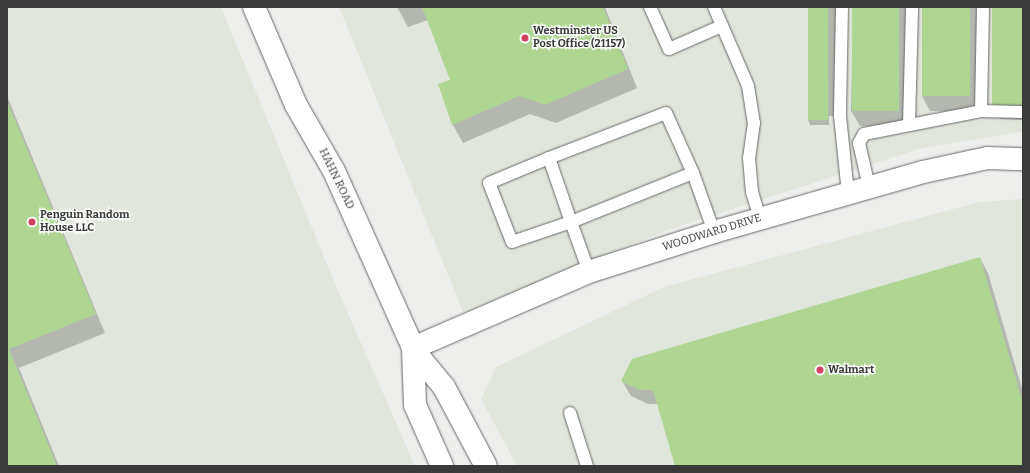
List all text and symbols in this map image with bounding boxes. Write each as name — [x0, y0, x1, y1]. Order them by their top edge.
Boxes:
place label: Westminster US Post Office (21157) — [533, 25, 625, 51]
marker: Westminster US Post Office (21157) — [520, 33, 530, 43]
street label: HAHN ROAD — [316, 146, 356, 212]
place label: Penguin Random House LLC — [40, 209, 130, 235]
street label: WOODWARD DRIVE — [661, 212, 763, 254]
marker: Penguin Random House LLC — [27, 217, 37, 227]
place label: Walmart — [828, 363, 874, 377]
marker: Walmart — [815, 365, 825, 375]

